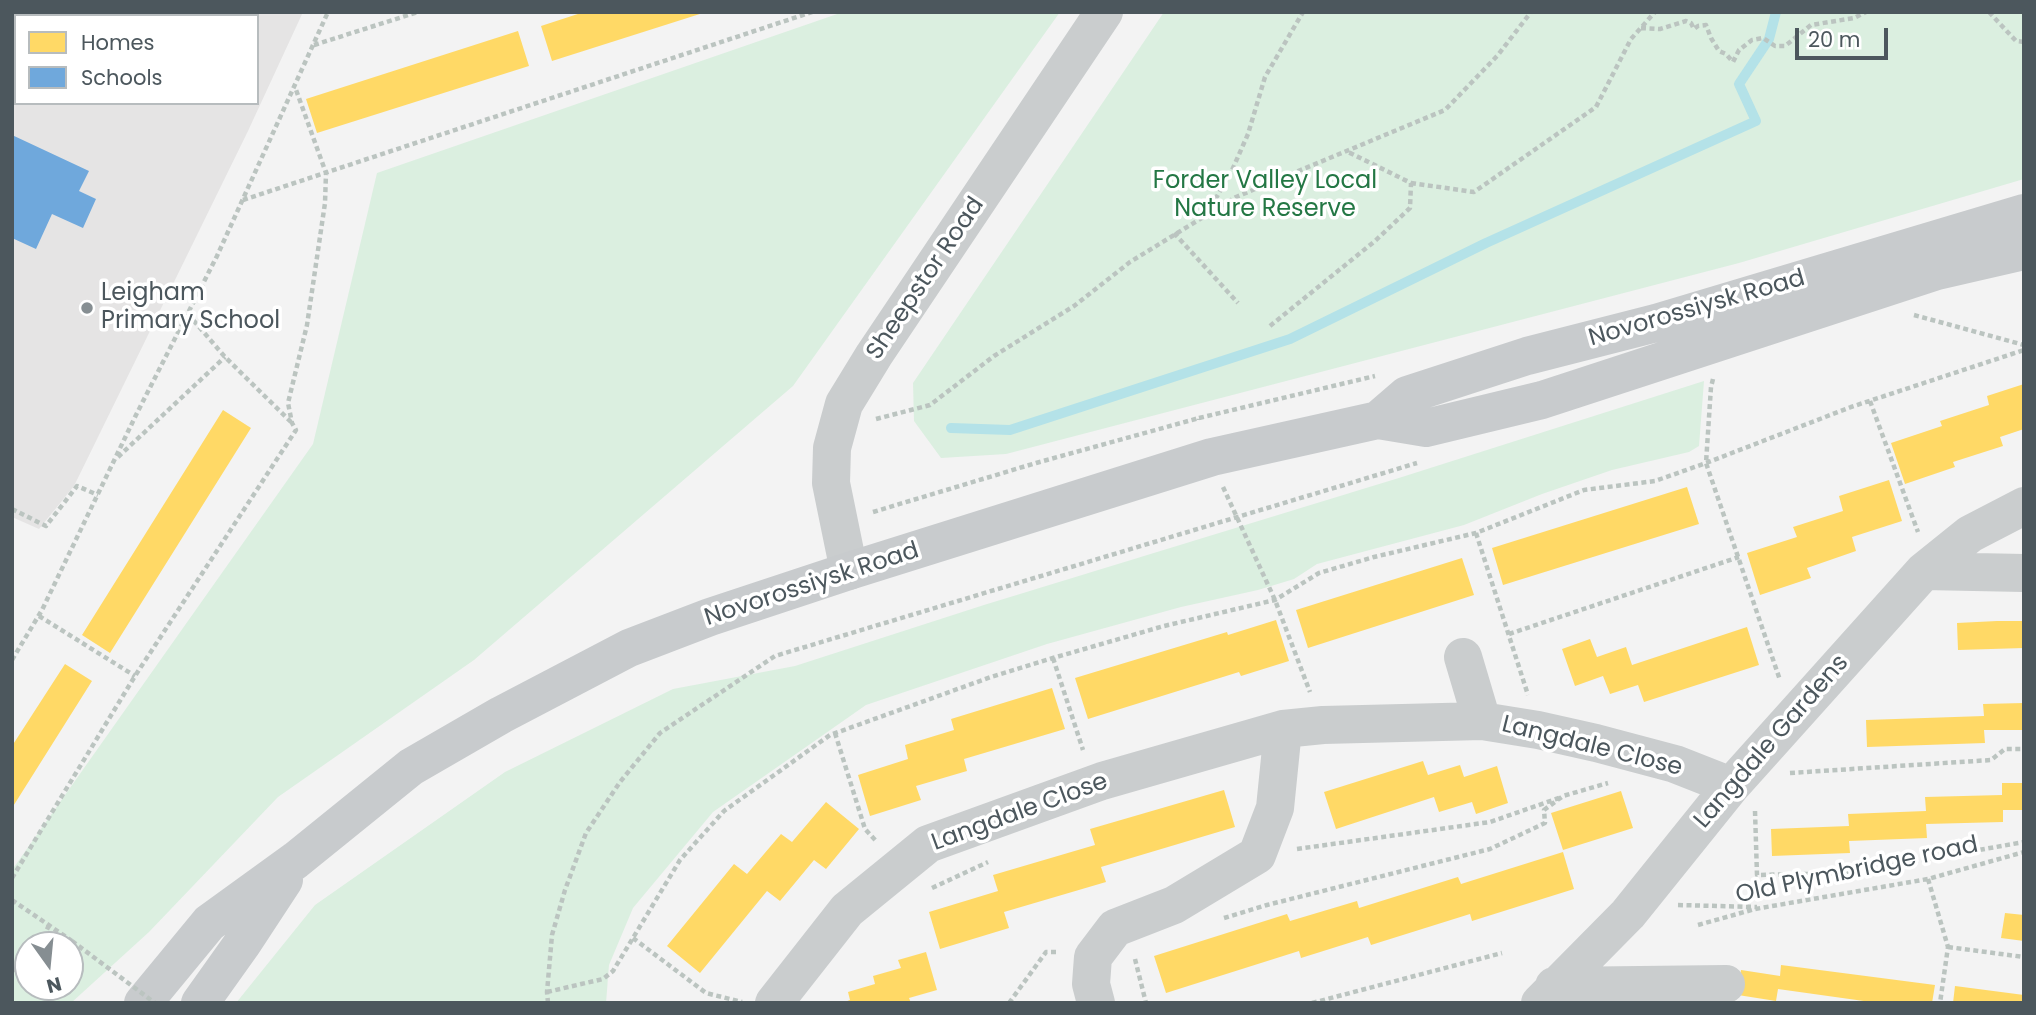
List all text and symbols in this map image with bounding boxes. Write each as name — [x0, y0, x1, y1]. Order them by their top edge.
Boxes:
legend — [14, 14, 259, 105]
scale bar — [1798, 14, 1891, 58]
text: 20 m — [1808, 25, 1861, 54]
text: Homes — [81, 28, 155, 57]
text: Schools — [81, 63, 163, 92]
park label: Forder Valley Local Nature Reserve — [1153, 168, 1377, 224]
street label: Sheepstor Road — [861, 192, 991, 366]
street label: Novorossiysk Road — [1586, 264, 1808, 354]
place label: Leigham Primary School — [101, 280, 280, 336]
marker: Leigham Primary School — [79, 300, 95, 316]
street label: Novorossiysk Road — [701, 537, 923, 633]
street label: Langdale Gardens — [1689, 649, 1855, 835]
street label: Langdale Close — [1499, 711, 1685, 783]
street label: Langdale Close — [928, 768, 1112, 858]
street label: Old Plymbridge road — [1733, 831, 1981, 911]
north arrow — [14, 931, 84, 1001]
text: N — [44, 970, 64, 1000]

